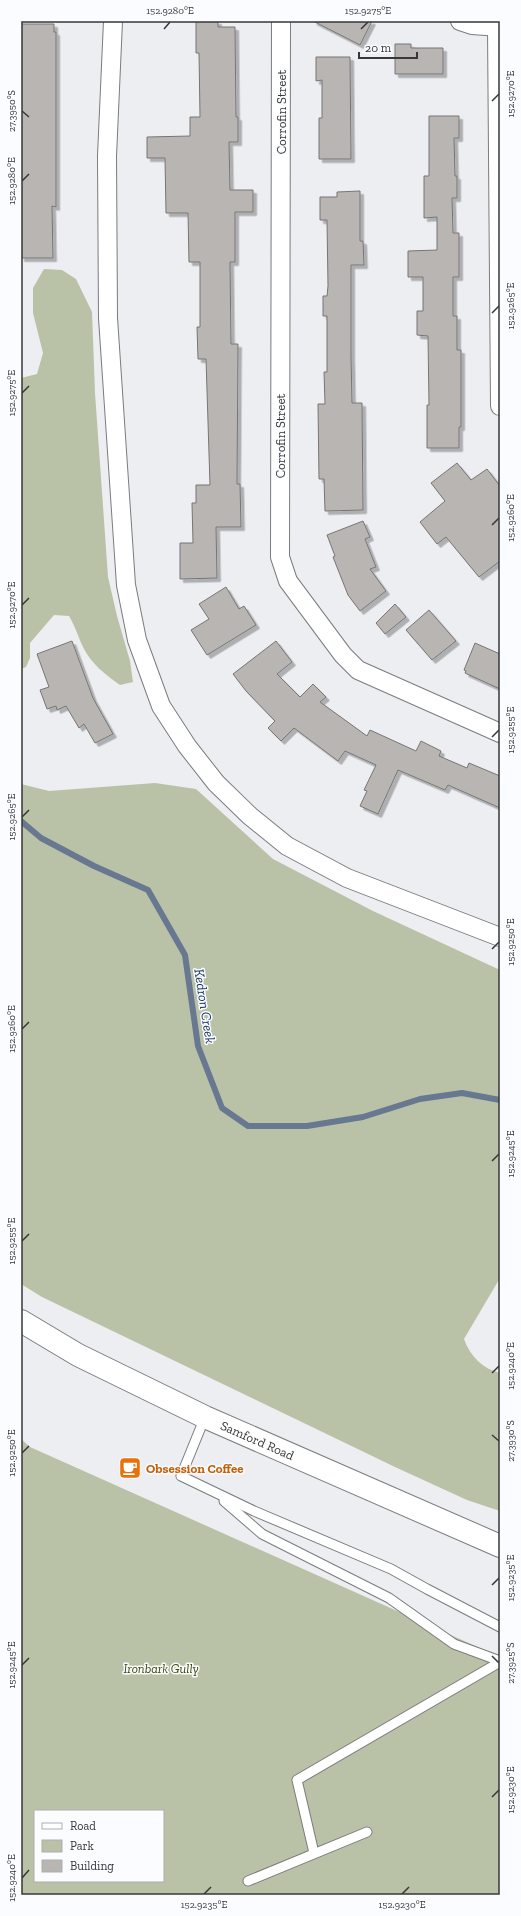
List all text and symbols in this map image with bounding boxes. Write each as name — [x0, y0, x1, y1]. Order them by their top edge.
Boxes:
text: 152.9280°E — [146, 5, 194, 17]
text: 152.9275°E — [345, 5, 391, 17]
scale bar — [359, 34, 417, 60]
text: 20 m — [365, 41, 392, 55]
street label: Corrofin Street — [274, 69, 289, 154]
text: 152.9270°E — [505, 70, 517, 118]
text: 27.3950°S — [6, 90, 18, 132]
text: 152.9280°E — [6, 157, 18, 205]
text: 152.9265°E — [505, 282, 517, 329]
text: 152.9275°E — [6, 370, 18, 416]
street label: Corrofin Street — [273, 393, 288, 478]
text: 152.9260°E — [505, 494, 517, 542]
text: 152.9270°E — [6, 581, 18, 629]
text: 152.9255°E — [505, 707, 517, 753]
text: 152.9265°E — [6, 793, 18, 840]
text: 152.9250°E — [505, 918, 517, 966]
water label: Kedron Creek — [190, 967, 219, 1045]
text: 152.9260°E — [6, 1005, 18, 1053]
text: 152.9245°E — [505, 1130, 517, 1178]
text: 152.9255°E — [6, 1218, 18, 1264]
text: 152.9240°E — [505, 1342, 517, 1390]
street label: Samford Road — [218, 1418, 296, 1463]
text: 27.3930°S — [505, 1420, 517, 1462]
text: 152.9250°E — [6, 1429, 18, 1477]
cafe icon: Obsession Coffee — [117, 1455, 143, 1481]
place label: Obsession Coffee — [146, 1461, 244, 1476]
text: 152.9235°E — [505, 1555, 517, 1601]
text: 152.9245°E — [6, 1641, 18, 1689]
text: 27.3925°S — [505, 1642, 517, 1684]
park label: Ironbark Gully — [123, 1661, 199, 1676]
text: 152.9230°E — [505, 1766, 517, 1814]
legend — [34, 1810, 164, 1882]
text: Road — [70, 1819, 96, 1833]
text: Park — [70, 1839, 95, 1853]
text: 152.9240°E — [6, 1854, 18, 1902]
text: Building — [70, 1859, 114, 1873]
text: 152.9235°E — [181, 1899, 227, 1911]
text: 152.9230°E — [378, 1899, 426, 1911]

